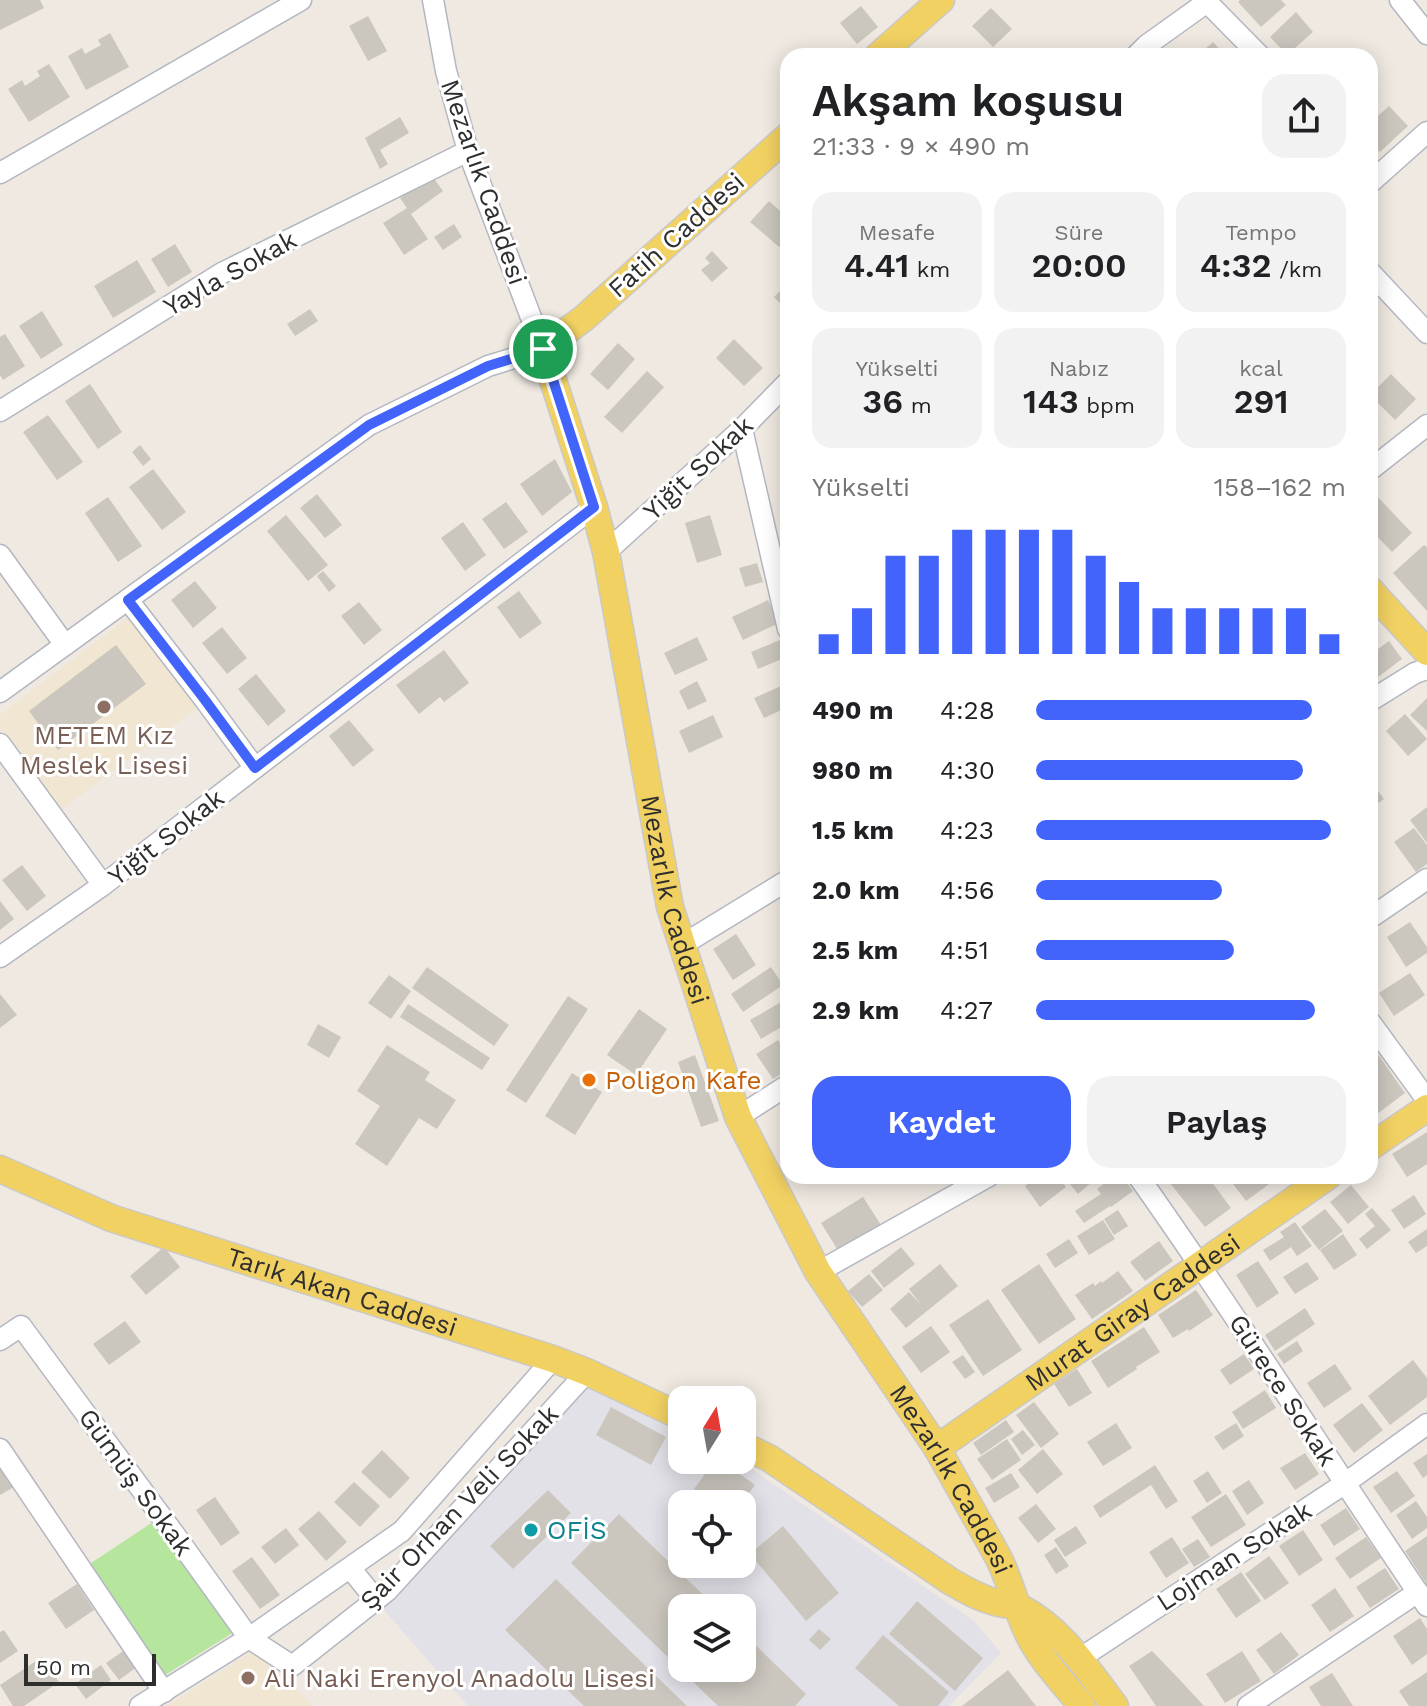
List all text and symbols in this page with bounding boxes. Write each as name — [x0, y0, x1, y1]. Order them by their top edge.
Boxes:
button: share — [1262, 74, 1346, 158]
text: Akşam koşusu — [812, 75, 1124, 127]
street label: Mezarlık Caddesi — [435, 76, 533, 288]
text: 21:33 · 9 × 490 m — [812, 131, 1030, 161]
street label: Fatih Caddesi — [602, 166, 750, 304]
text: Mesafe — [859, 220, 935, 245]
text: Süre — [1055, 220, 1103, 245]
text: Tempo — [1225, 220, 1297, 245]
street label: Yayla Sokak — [158, 224, 302, 322]
text: 4.41 — [844, 245, 909, 285]
text: 20:00 — [1031, 245, 1127, 285]
text: 4:32 — [1200, 245, 1272, 285]
text: km — [909, 257, 950, 282]
text: /km — [1272, 257, 1322, 282]
pin — [509, 315, 577, 383]
icon: arrive — [521, 327, 565, 371]
text: Yükselti — [856, 356, 938, 381]
text: Nabız — [1049, 356, 1109, 381]
text: kcal — [1239, 356, 1283, 381]
text: 36 — [862, 381, 903, 421]
text: 143 — [1023, 381, 1079, 421]
text: 291 — [1233, 381, 1289, 421]
text: m — [903, 393, 932, 418]
text: bpm — [1079, 393, 1135, 418]
street label: Yiğit Sokak — [637, 410, 759, 526]
text: Yükselti — [812, 472, 910, 502]
text: 158–162 m — [1214, 472, 1346, 502]
text: 490 m — [812, 695, 893, 725]
text: 4:28 — [940, 695, 995, 725]
marker: METEM Kız Meslek Lisesi — [95, 698, 113, 716]
place label: METEM Kız Meslek Lisesi — [20, 720, 188, 780]
text: 980 m — [812, 755, 893, 785]
text: 4:30 — [940, 755, 995, 785]
street label: Yiğit Sokak — [102, 782, 230, 891]
street label: Mezarlık Caddesi — [635, 793, 716, 1008]
text: 1.5 km — [812, 815, 894, 845]
text: 4:23 — [940, 815, 994, 845]
text: 2.0 km — [812, 875, 900, 905]
text: 4:56 — [940, 875, 995, 905]
text: 2.5 km — [812, 935, 898, 965]
text: 4:51 — [940, 935, 989, 965]
text: 2.9 km — [812, 995, 899, 1025]
text: 4:27 — [940, 995, 993, 1025]
place label: Poligon Kafe — [605, 1065, 762, 1095]
marker: Poligon Kafe — [580, 1071, 598, 1089]
button: Kaydet — [812, 1076, 1071, 1168]
button: Paylaş — [1087, 1076, 1346, 1168]
street label: Murat Giray Caddesi — [1019, 1227, 1245, 1397]
street label: Tarık Akan Caddesi — [224, 1241, 461, 1342]
street label: Gürece Sokak — [1223, 1309, 1343, 1472]
street label: Mezarlık Caddesi — [884, 1379, 1019, 1578]
north arrow — [668, 1386, 756, 1474]
map controls — [668, 1386, 756, 1682]
street label: Şair Orhan Veli Sokak — [354, 1398, 565, 1615]
street label: Gümüş Sokak — [73, 1403, 200, 1562]
button: locate — [668, 1490, 756, 1578]
street label: Lojman Sokak — [1151, 1495, 1317, 1617]
place label: OFİS — [547, 1515, 607, 1545]
marker: OFİS — [522, 1521, 540, 1539]
button: layers — [668, 1594, 756, 1682]
scale bar — [24, 1650, 156, 1686]
text: 50 m — [36, 1655, 91, 1680]
place label: Ali Naki Erenyol Anadolu Lisesi — [264, 1663, 655, 1693]
marker: Ali Naki Erenyol Anadolu Lisesi — [239, 1669, 257, 1687]

